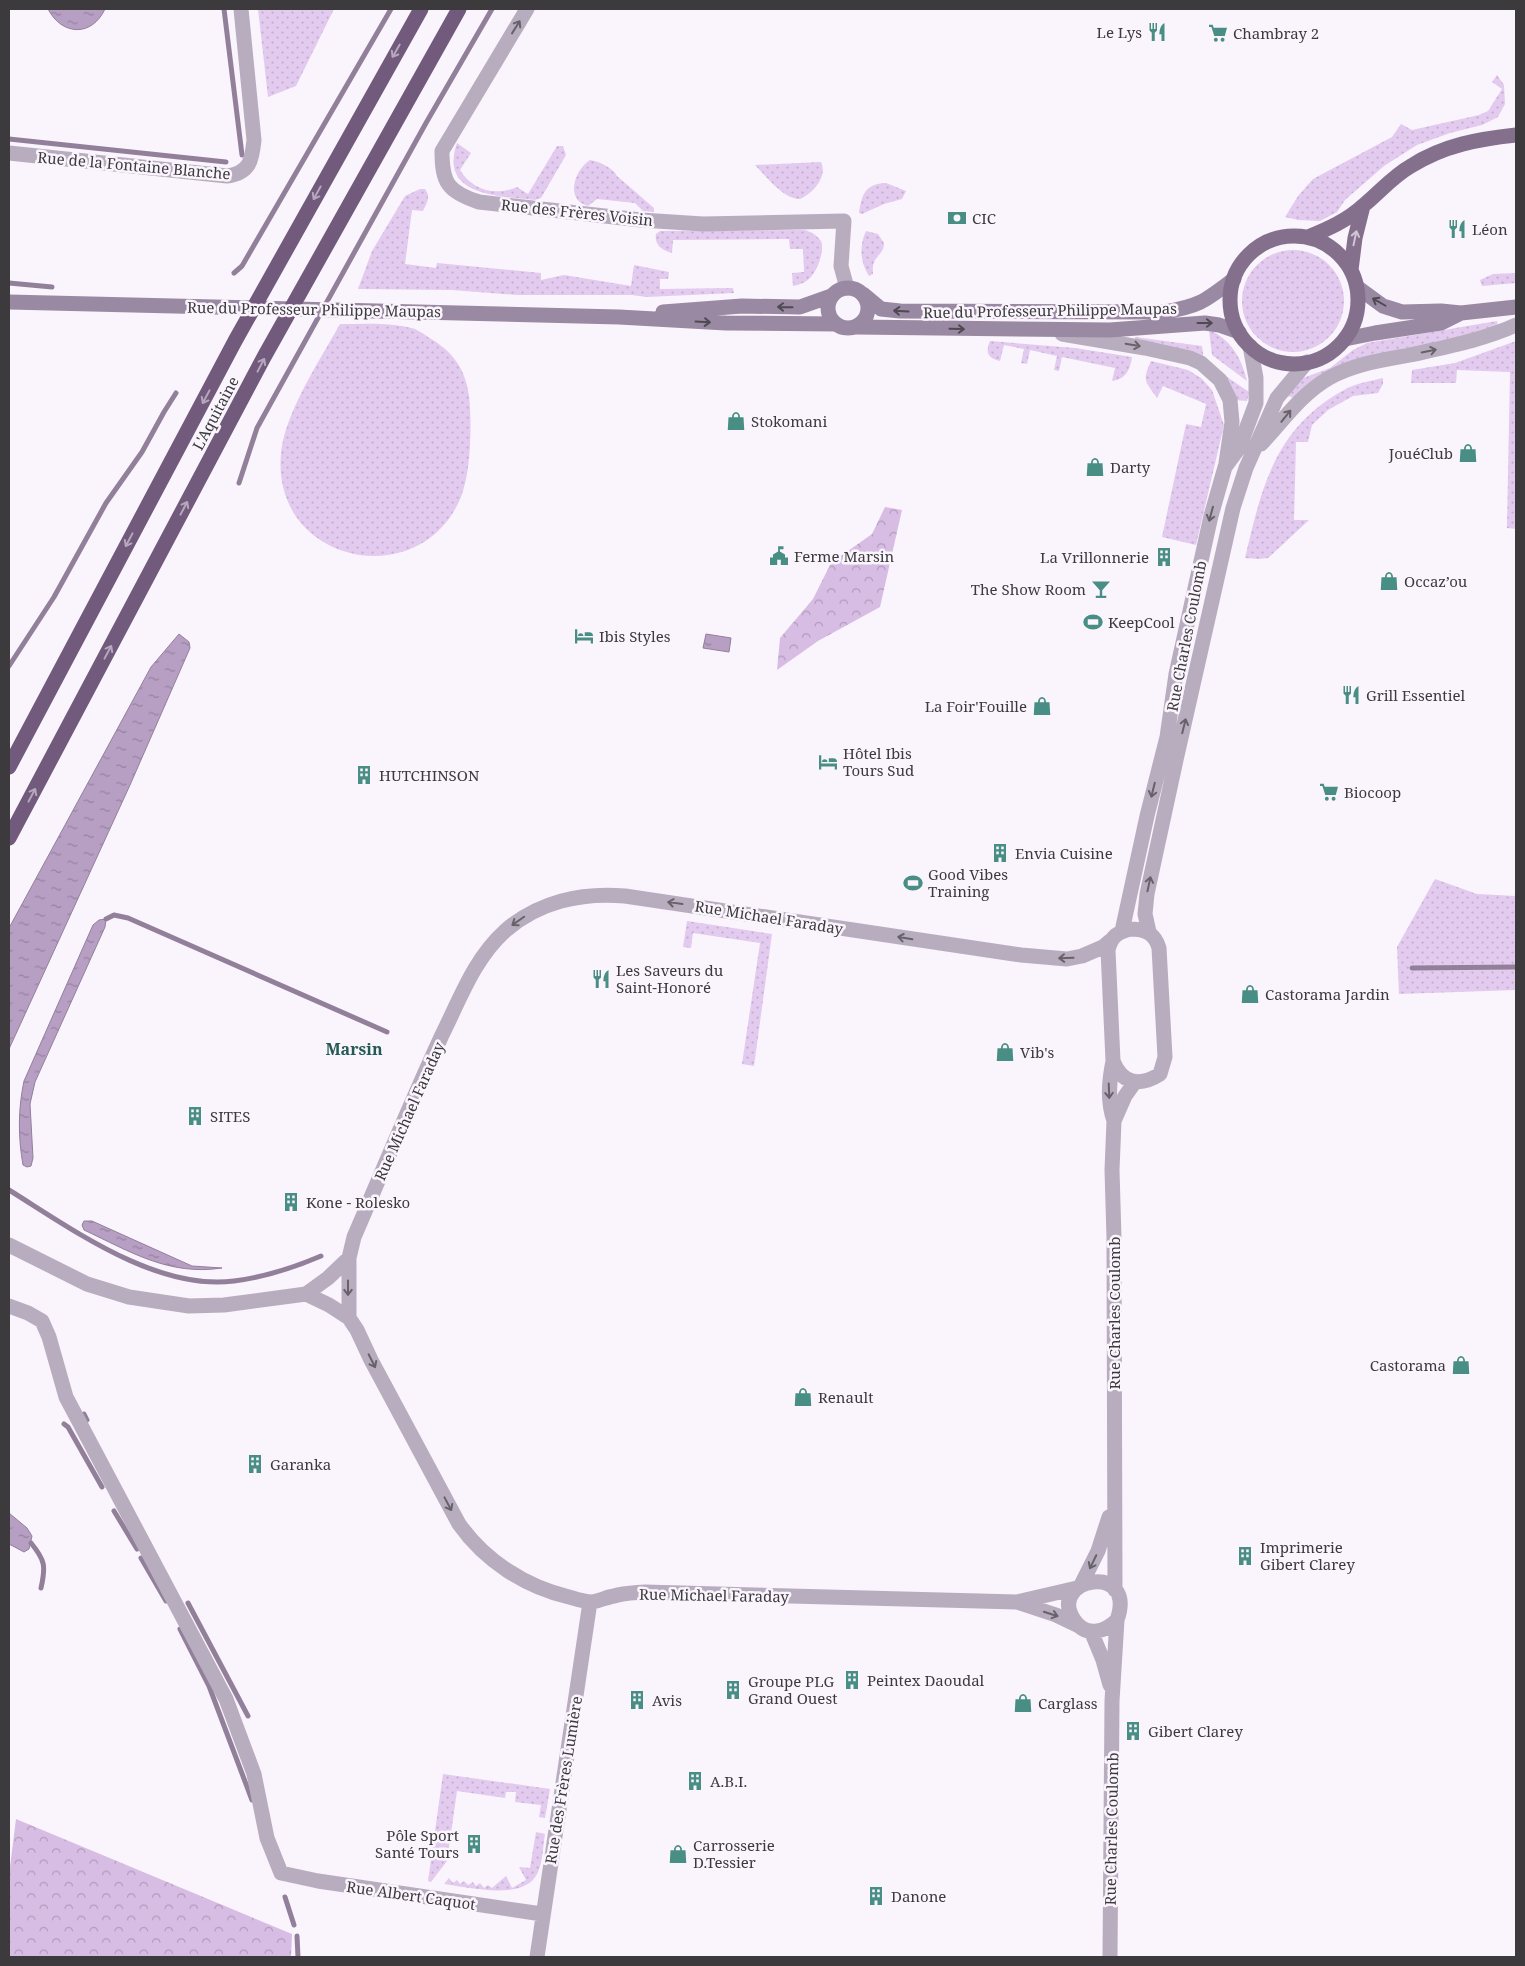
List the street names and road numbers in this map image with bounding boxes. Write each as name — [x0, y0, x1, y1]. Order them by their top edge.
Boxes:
street label: Rue de la Fontaine Blanche — [37, 147, 231, 183]
street label: Rue des Frères Voisin — [500, 194, 654, 230]
street label: Rue du Professeur Philippe Maupas — [187, 297, 441, 321]
street label: Rue du Professeur Philippe Maupas — [923, 298, 1177, 322]
street label: L'Aquitaine — [187, 373, 243, 453]
street label: Rue Charles Coulomb — [1162, 559, 1210, 713]
street label: Rue Michael Faraday — [693, 895, 845, 939]
street label: Rue Michael Faraday — [369, 1038, 449, 1184]
street label: Rue Charles Coulomb — [1104, 1237, 1124, 1389]
street label: Rue Michael Faraday — [639, 1584, 790, 1606]
street label: Rue des Frères Lumière — [540, 1695, 586, 1865]
street label: Rue Charles Coulomb — [1100, 1752, 1122, 1906]
street label: Rue Albert Caquot — [345, 1876, 477, 1914]

